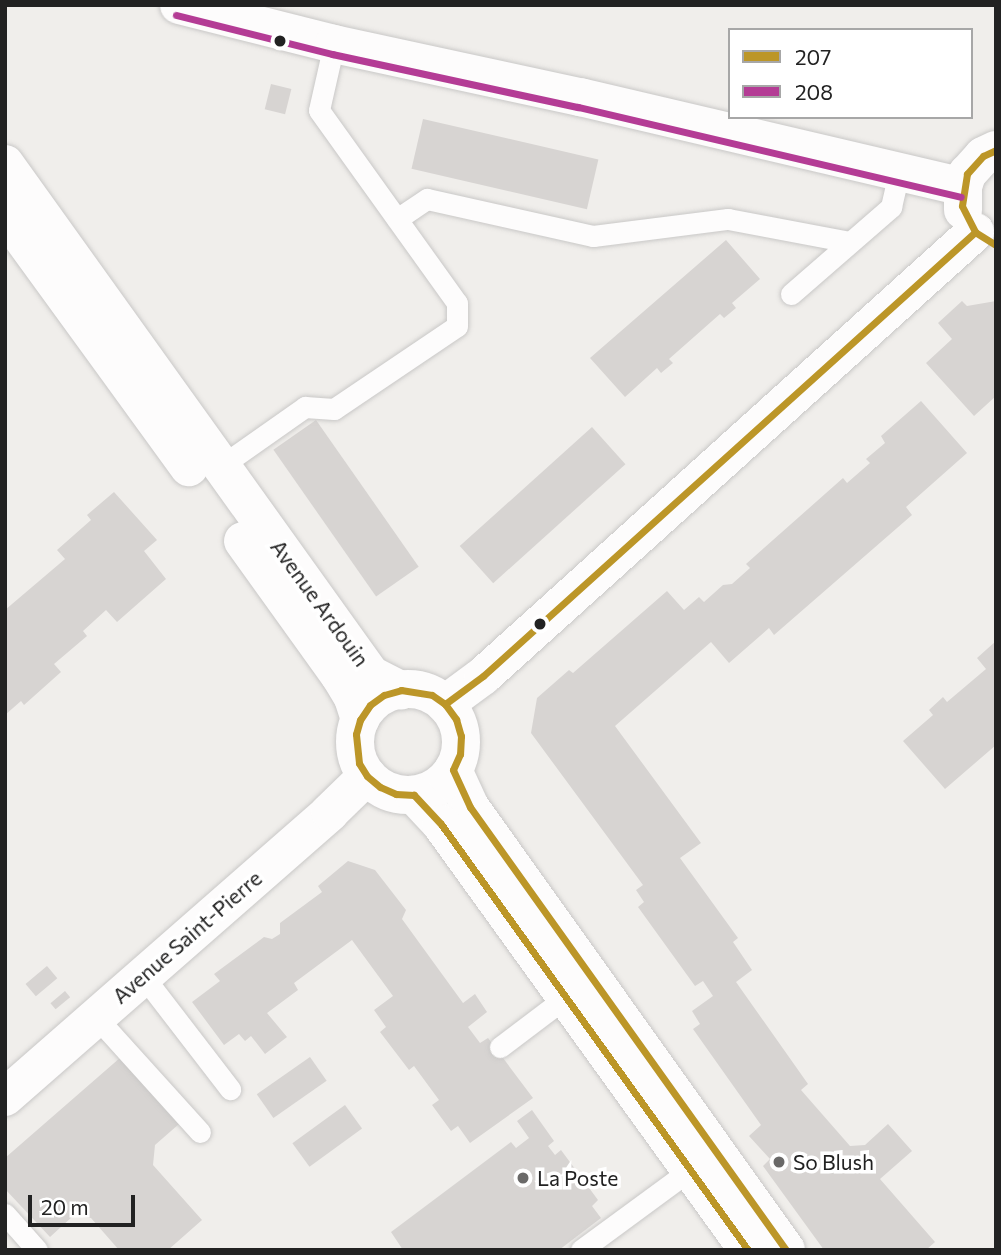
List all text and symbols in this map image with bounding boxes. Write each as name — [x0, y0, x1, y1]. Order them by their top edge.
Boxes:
legend — [728, 28, 973, 119]
unlabelled marker — [273, 34, 287, 48]
text: 207 — [795, 44, 831, 69]
text: 208 — [795, 79, 833, 104]
street label: Avenue Ardouin — [266, 535, 374, 671]
unlabelled marker — [533, 617, 547, 631]
street label: Avenue Saint-Pierre — [107, 865, 267, 1009]
place label: So Blush — [793, 1149, 874, 1175]
marker: So Blush — [771, 1154, 787, 1170]
place label: La Poste — [537, 1165, 618, 1191]
marker: La Poste — [515, 1170, 531, 1186]
scale bar — [32, 1182, 138, 1226]
text: 20 m — [41, 1194, 89, 1219]

